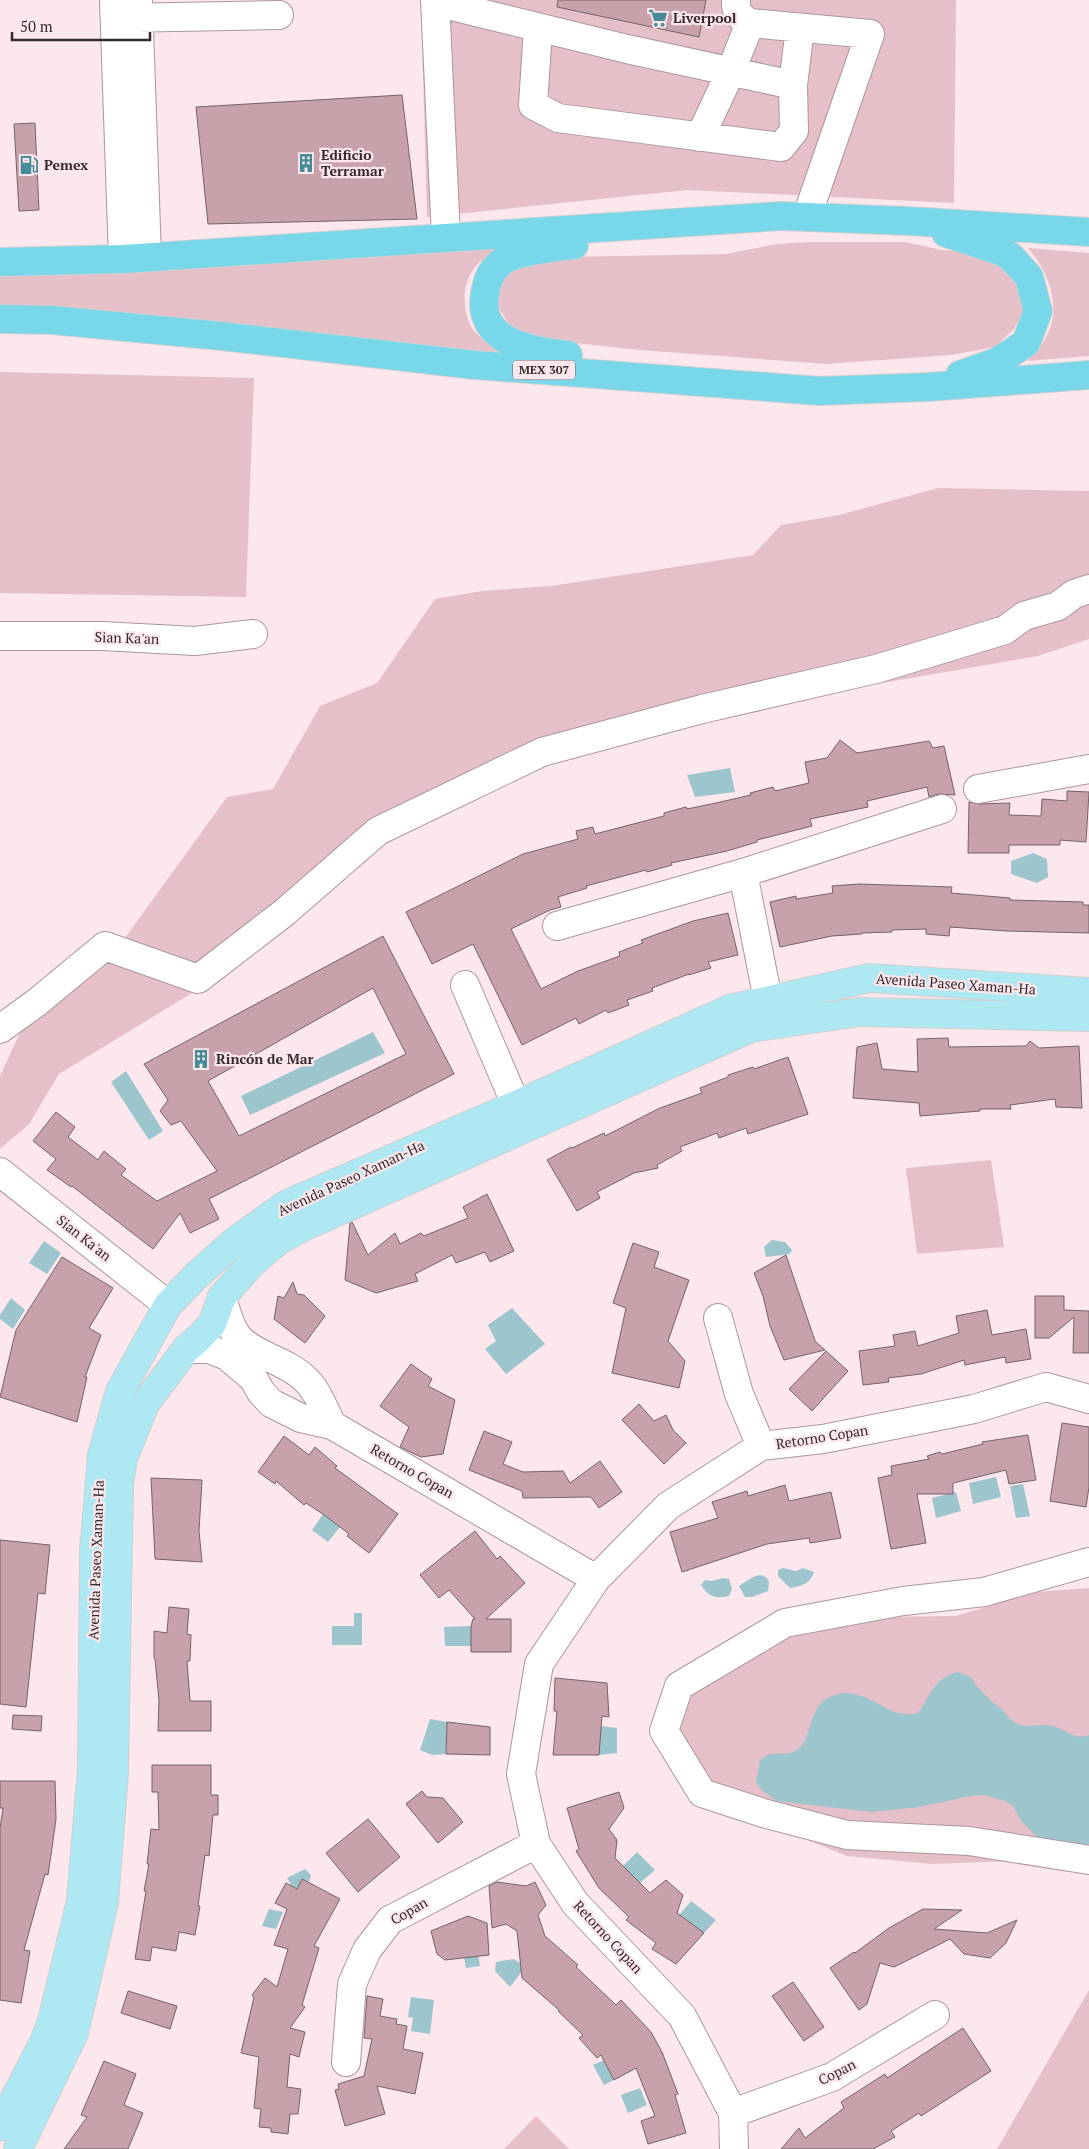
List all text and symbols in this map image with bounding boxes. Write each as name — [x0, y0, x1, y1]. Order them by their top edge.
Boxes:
supermarket icon: Liverpool — [647, 7, 669, 29]
place label: Liverpool — [673, 8, 737, 27]
scale bar — [12, 10, 150, 42]
text: 50 m — [20, 16, 53, 36]
place label: Edificio Terramar — [321, 145, 384, 180]
building icon: Edificio Terramar — [295, 152, 317, 174]
fuel station icon: Pemex — [18, 154, 40, 176]
place label: Pemex — [44, 155, 88, 174]
road number: MEX 307 — [513, 360, 575, 380]
street label: Sian Ka'an — [94, 627, 160, 648]
street label: Avenida Paseo Xaman-Ha — [876, 968, 1037, 999]
building icon: Rincón de Mar — [190, 1048, 212, 1070]
place label: Rincón de Mar — [216, 1049, 314, 1068]
street label: Avenida Paseo Xaman-Ha — [274, 1135, 427, 1220]
street label: Sian Ka'an — [53, 1210, 116, 1265]
street label: Retorno Copan — [774, 1420, 870, 1453]
street label: Retorno Copan — [367, 1439, 458, 1502]
street label: Avenida Paseo Xaman-Ha — [83, 1480, 108, 1640]
street label: Copan — [387, 1892, 431, 1929]
street label: Retorno Copan — [570, 1896, 648, 1978]
street label: Copan — [815, 2054, 859, 2089]

